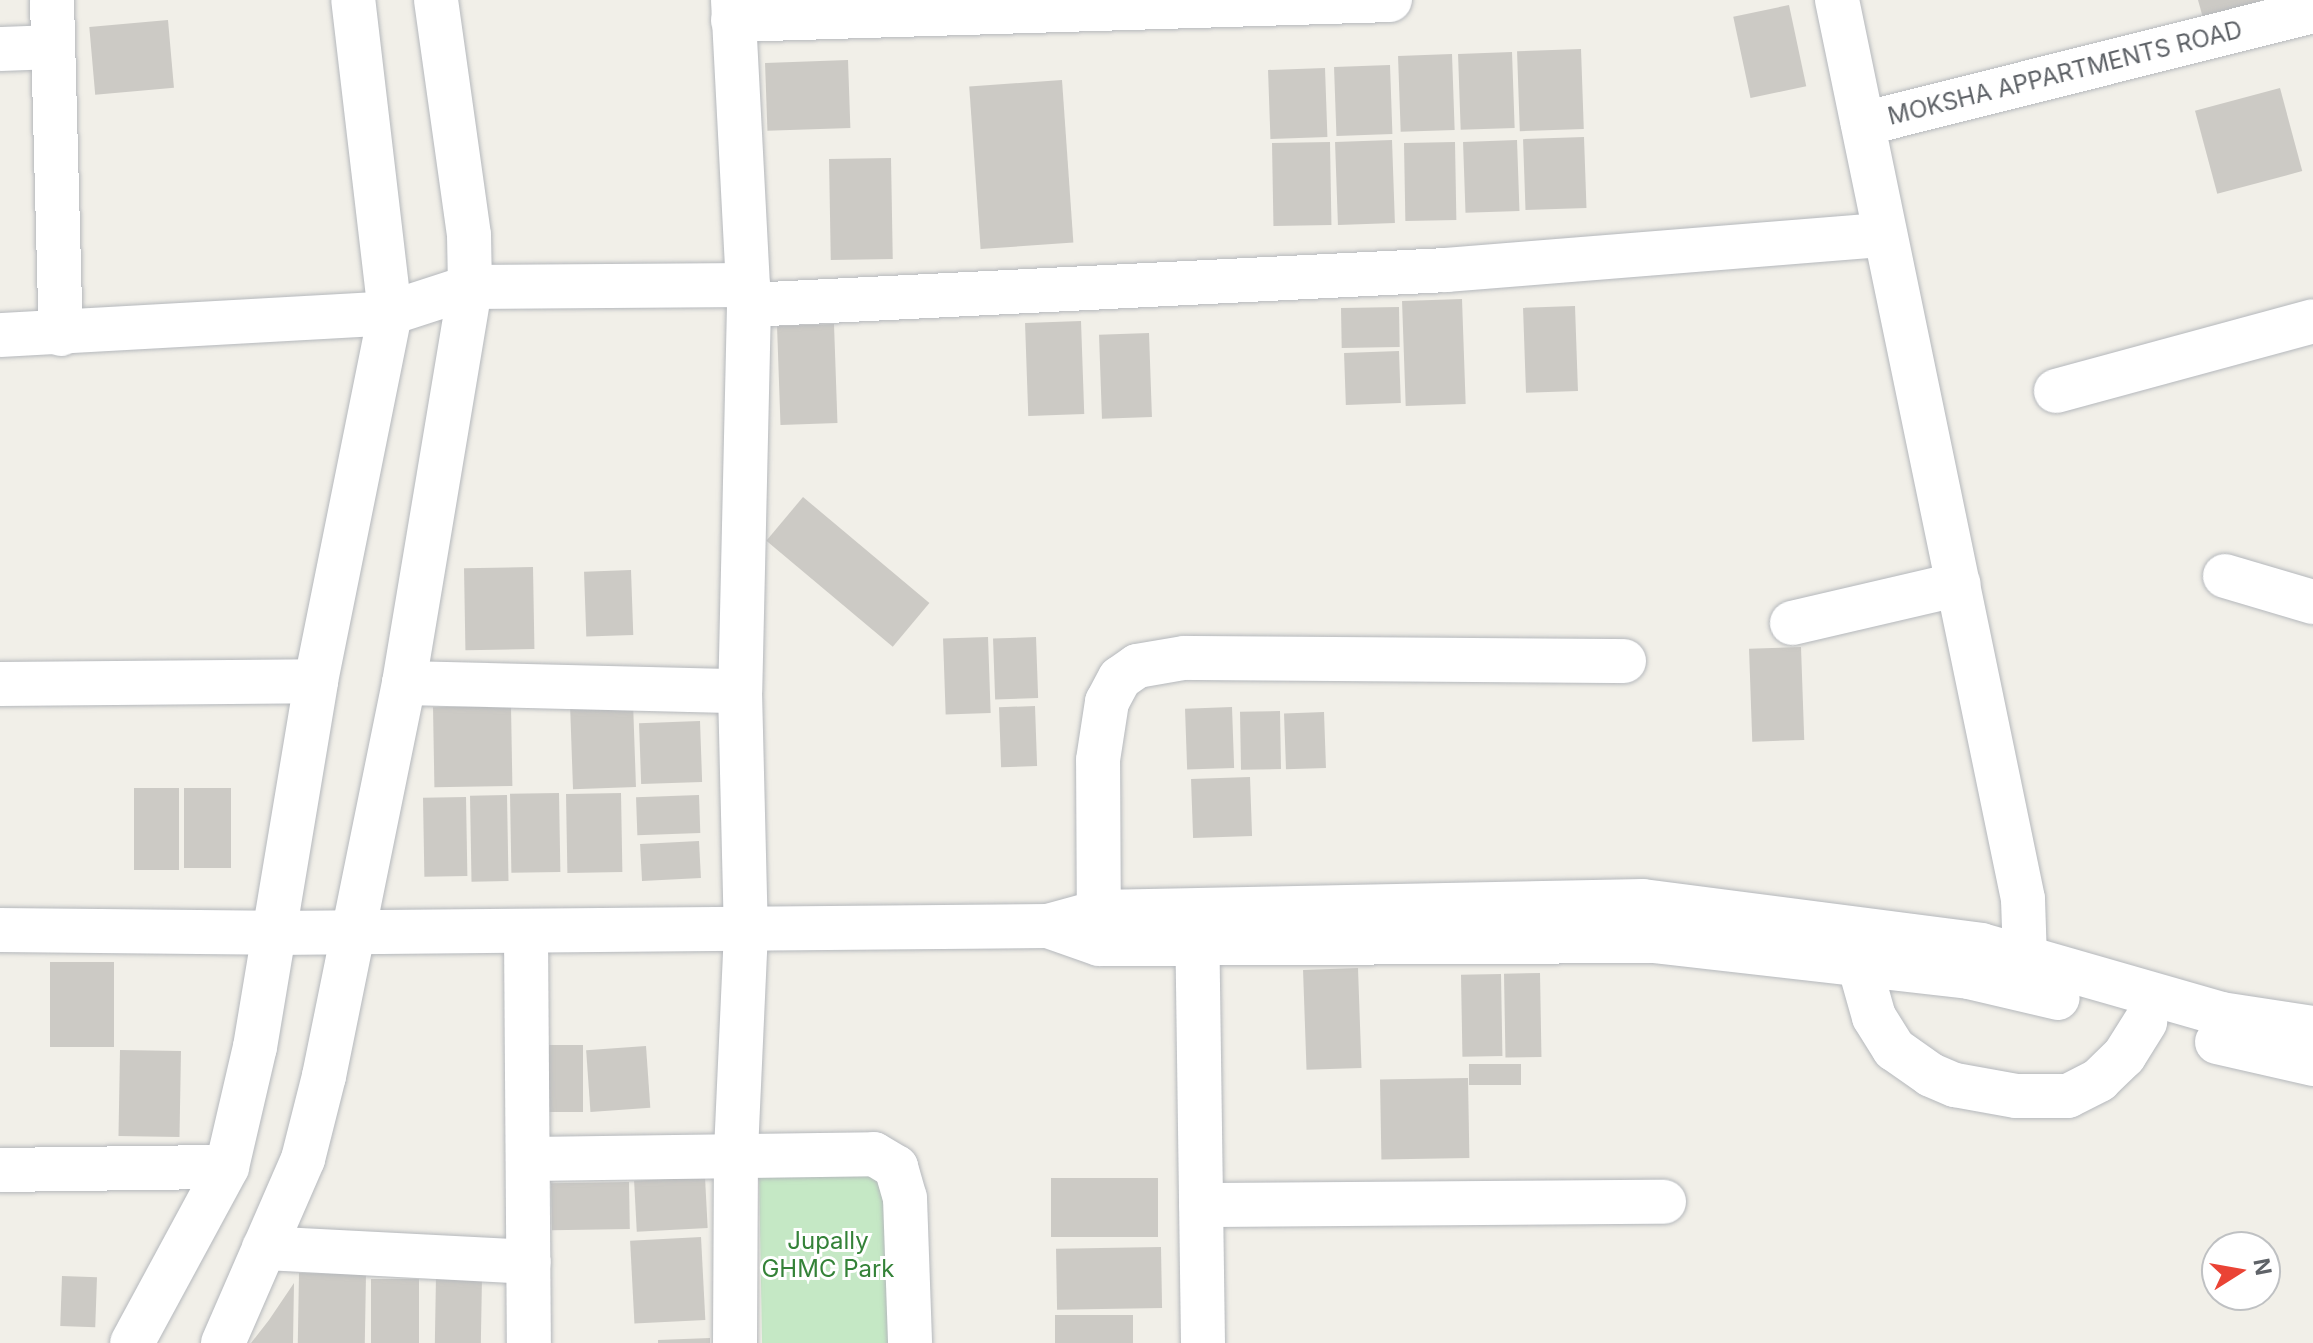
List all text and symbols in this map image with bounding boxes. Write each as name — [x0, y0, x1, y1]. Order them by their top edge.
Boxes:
street label: MOKSHA APPARTMENTS ROAD — [1885, 15, 2245, 131]
park label: Jupally GHMC Park — [761, 1227, 895, 1283]
north arrow — [2201, 1231, 2281, 1311]
text: N — [2248, 1256, 2277, 1278]

